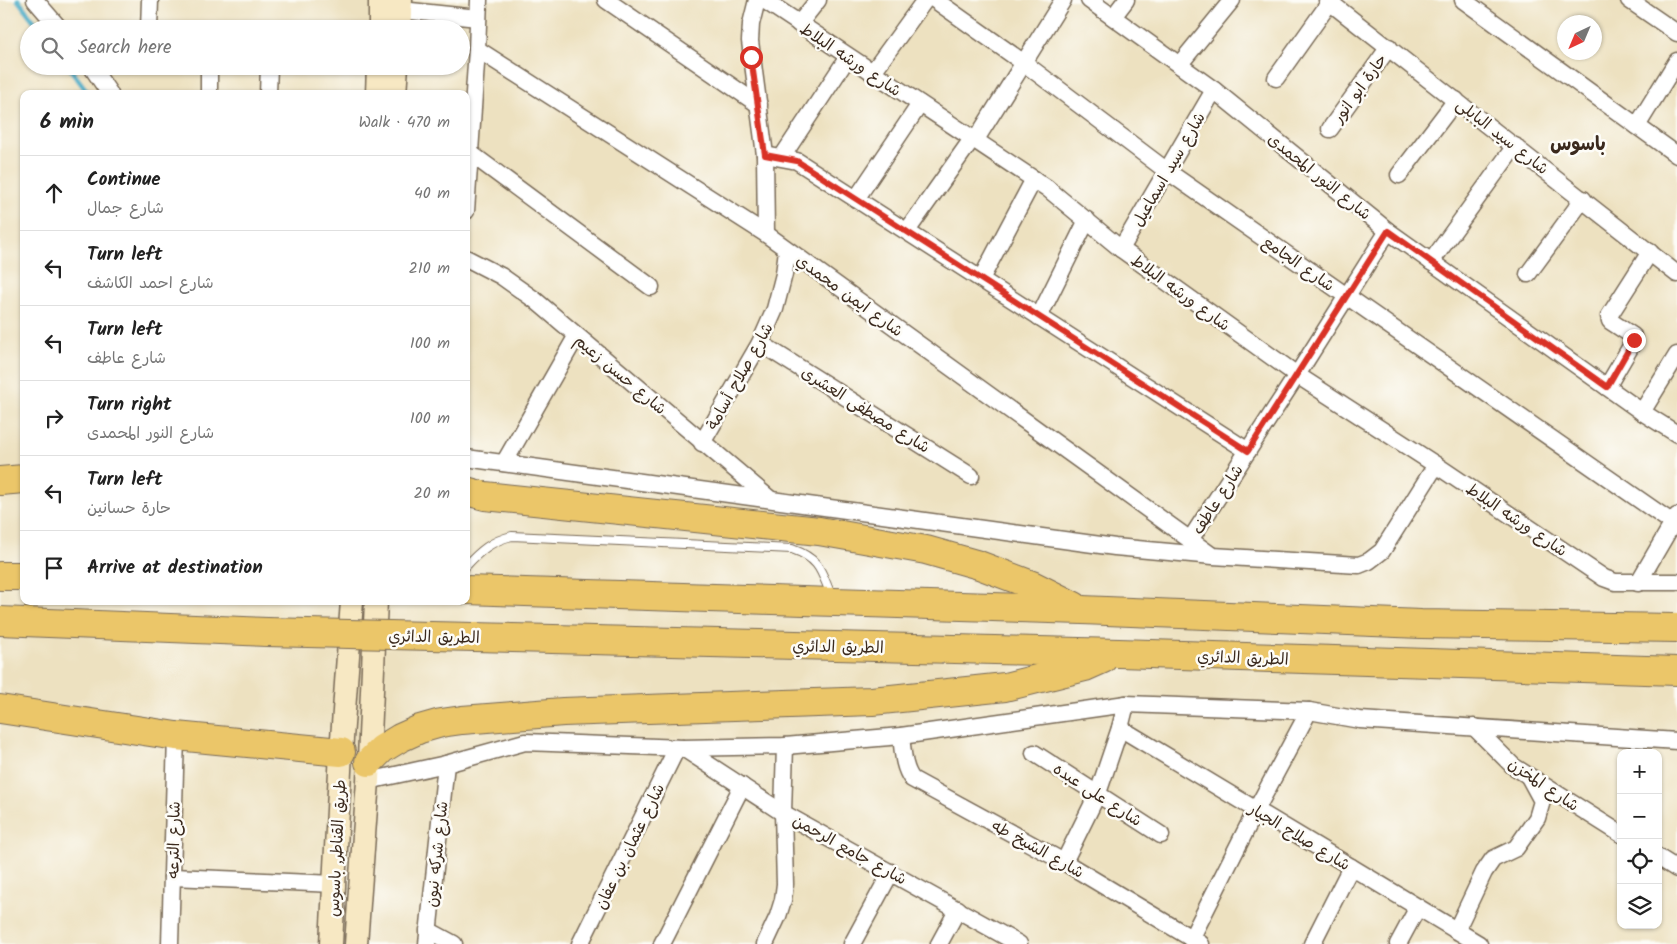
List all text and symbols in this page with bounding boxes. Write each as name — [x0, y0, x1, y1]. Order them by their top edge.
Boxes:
north arrow — [1557, 15, 1602, 60]
street label: شارع ورشه البلاط — [794, 17, 906, 104]
search box — [20, 20, 470, 75]
text: Search here — [78, 33, 172, 63]
icon: search — [38, 34, 66, 62]
route start — [740, 46, 763, 69]
street label: حارة ابو انور — [1326, 49, 1394, 130]
street label: شارع سيد البابلى — [1450, 93, 1554, 181]
text: 6 min — [40, 106, 94, 139]
street label: شارع سيد اسماعيل — [1126, 108, 1212, 232]
text: Walk · 470 m — [359, 110, 450, 135]
street label: شارع النور المحمدى — [1262, 127, 1376, 227]
district label: باسوس — [1550, 130, 1606, 160]
text: Continue — [87, 165, 160, 195]
icon: ahead — [40, 179, 68, 207]
text: 40 m — [414, 181, 450, 206]
text: شارع جمال — [87, 196, 164, 221]
street label: شارع الجامع — [1257, 230, 1339, 298]
text: Turn left — [87, 240, 162, 270]
street label: شارع ورشه البلاط — [1125, 248, 1235, 338]
street label: شارع ايمن محمدي — [790, 249, 908, 344]
icon: left — [40, 254, 68, 282]
text: 210 m — [409, 256, 450, 281]
text: شارع احمد الكاشف — [87, 271, 214, 296]
text: Turn left — [87, 315, 162, 345]
street label: شارع صلاح أسامة — [700, 318, 780, 435]
icon: left — [40, 329, 68, 357]
street label: شارع حسن زعيم — [568, 329, 672, 421]
route end — [1623, 329, 1646, 352]
text: 100 m — [410, 331, 450, 356]
text: شارع عاطف — [87, 346, 166, 371]
street label: شارع مصطفى العشرى — [796, 360, 935, 460]
text: Turn right — [87, 390, 172, 420]
icon: right — [40, 404, 68, 432]
text: 100 m — [410, 406, 450, 431]
text: شارع النور المحمدى — [87, 421, 214, 446]
street label: شارع عاطف — [1186, 460, 1250, 540]
text: Turn left — [87, 465, 162, 495]
street label: شارع ورشه البلاط — [1460, 477, 1572, 564]
icon: left — [40, 479, 68, 507]
text: 20 m — [414, 481, 450, 506]
text: حارة حسانين — [87, 496, 171, 521]
text: Arrive at destination — [87, 553, 263, 583]
icon: arrive — [40, 554, 68, 582]
street label: الطريق الدائري — [388, 624, 480, 651]
street label: الطريق الدائري — [792, 634, 884, 661]
street label: الطريق الدائري — [1197, 644, 1289, 673]
map controls — [1617, 749, 1662, 929]
button: + — [1617, 749, 1662, 794]
street label: شارع المخزن — [1503, 752, 1584, 818]
street label: شارع على عبده — [1048, 757, 1147, 833]
street label: طريق القناطر, باسوس — [321, 779, 354, 917]
street label: شارع عثمان بن عفان — [589, 779, 672, 914]
button: − — [1617, 794, 1662, 839]
street label: شارع صلاح الجيار — [1242, 796, 1355, 878]
street label: شارع شركه نيون — [419, 800, 455, 908]
street label: شارع الترعه — [161, 801, 188, 879]
street label: شارع جامع الرحمن — [788, 809, 911, 892]
street label: شارع الشيخ طه — [986, 813, 1088, 885]
button: locate — [1617, 839, 1662, 884]
button: layers — [1617, 884, 1662, 929]

